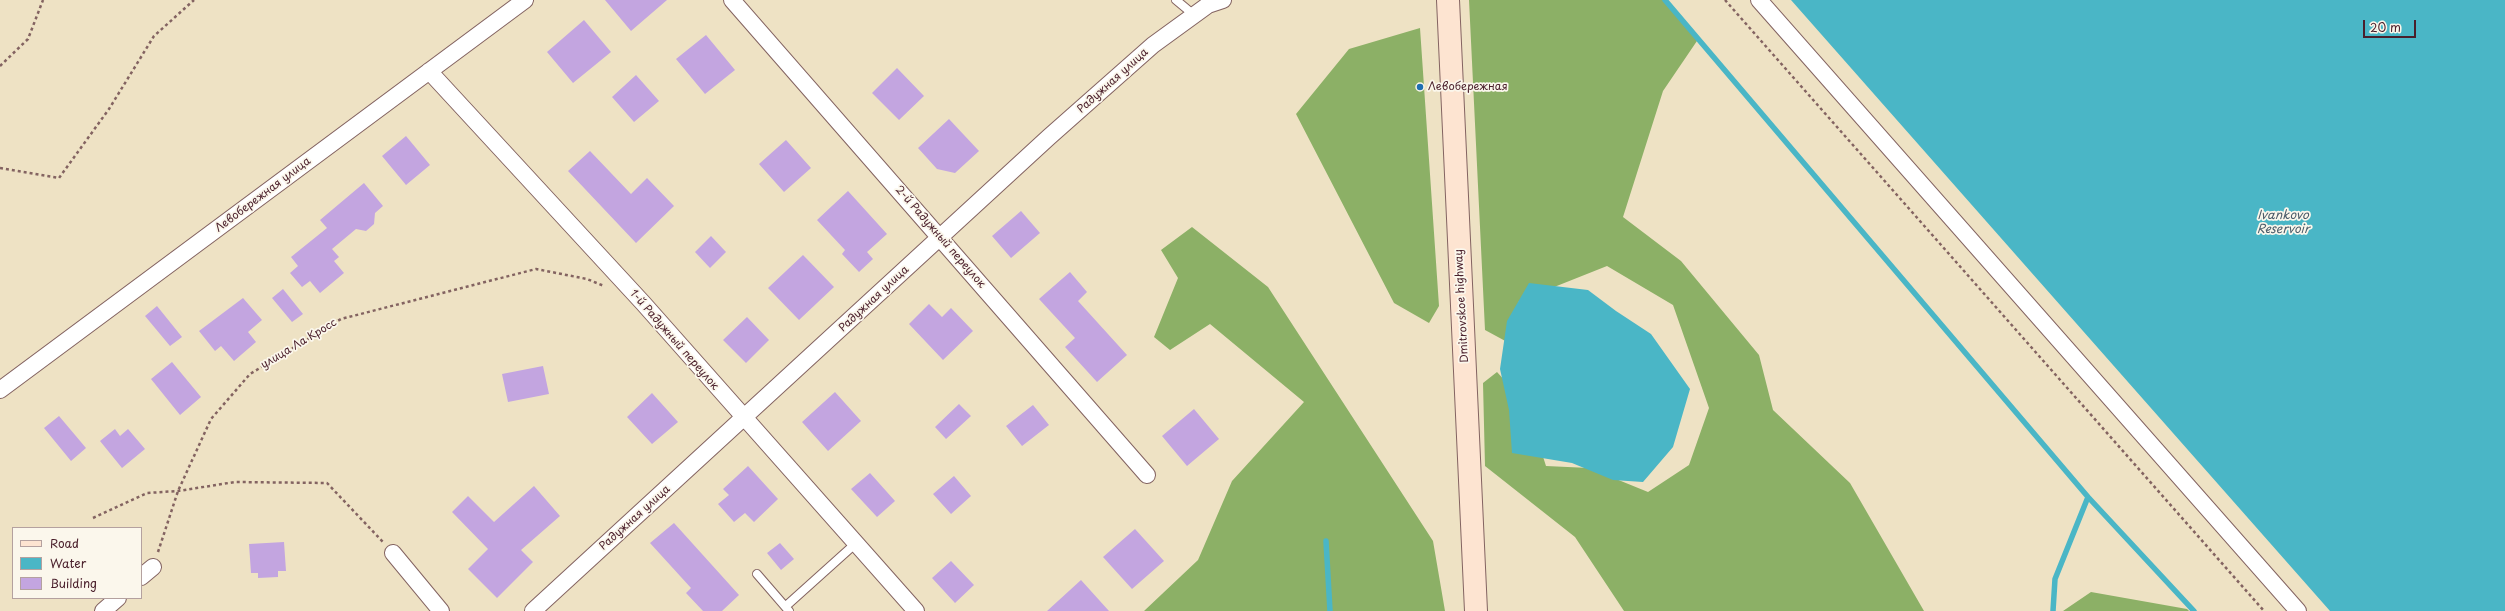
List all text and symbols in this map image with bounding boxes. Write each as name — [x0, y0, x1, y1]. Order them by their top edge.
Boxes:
scale bar — [2365, 12, 2418, 38]
text: 20 m — [2370, 18, 2401, 36]
street label: Радужная улица — [1075, 46, 1151, 116]
place label: Левобережная — [1428, 80, 1508, 94]
marker: Левобережная — [1415, 82, 1425, 92]
street label: Левобережная улица — [213, 155, 313, 235]
street label: 2-й Радужный переулок — [892, 183, 988, 291]
water label: Ivankovo Reservoir — [2257, 209, 2309, 237]
street label: Dmitrovskoe highway — [1452, 249, 1472, 363]
street label: Радужная улица — [836, 263, 912, 335]
street label: 1-й Радужный переулок — [627, 287, 721, 393]
street label: улица Ла Кросс — [259, 316, 339, 372]
street label: Радужная улица — [597, 483, 673, 553]
legend — [12, 527, 142, 599]
text: Road — [50, 534, 79, 552]
text: Water — [50, 554, 86, 572]
text: Building — [50, 574, 97, 592]

